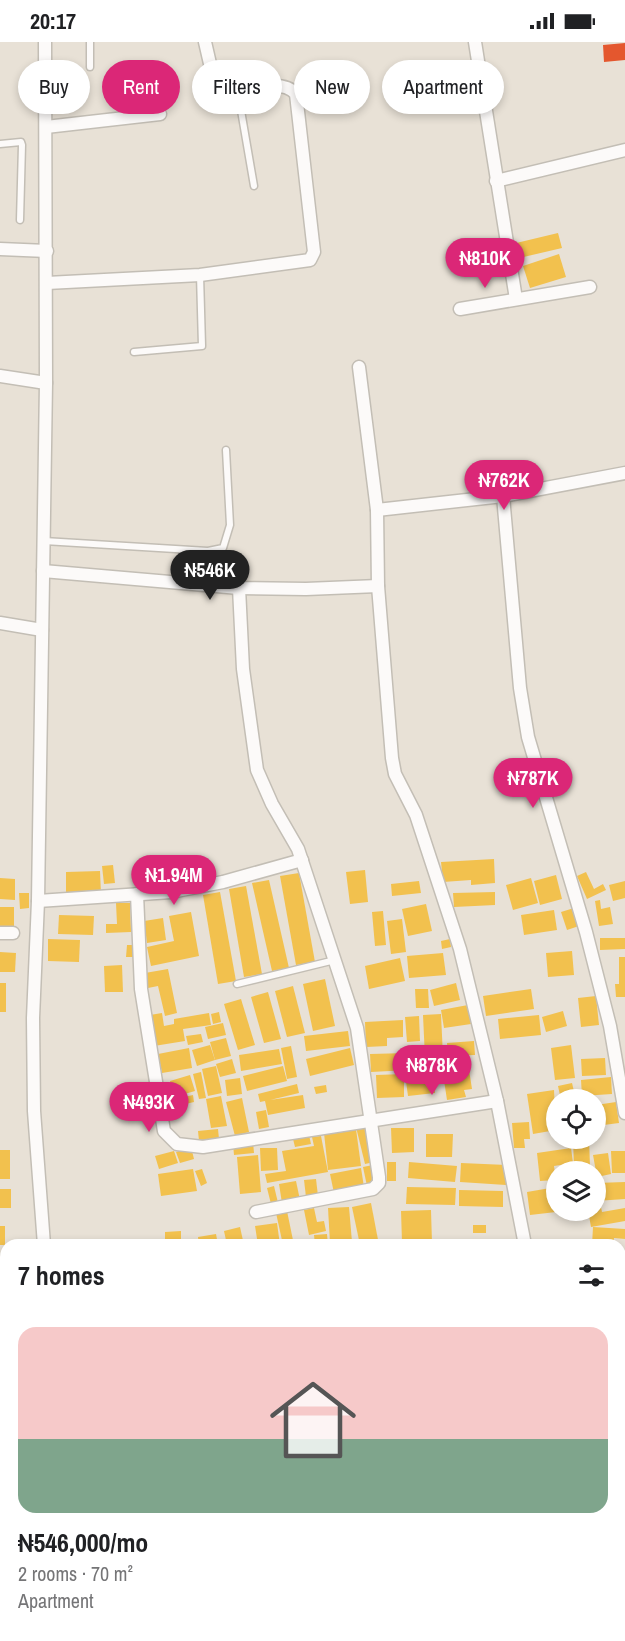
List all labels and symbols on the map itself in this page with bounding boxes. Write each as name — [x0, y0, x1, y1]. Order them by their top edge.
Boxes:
pin: ₦810K — [443, 238, 527, 289]
pin: ₦762K — [462, 460, 546, 511]
pin: ₦546K — [168, 550, 252, 601]
pin: ₦787K — [491, 758, 575, 809]
pin: ₦1.94M — [125, 855, 223, 906]
pin: ₦878K — [390, 1045, 474, 1096]
pin: ₦493K — [107, 1082, 191, 1133]

